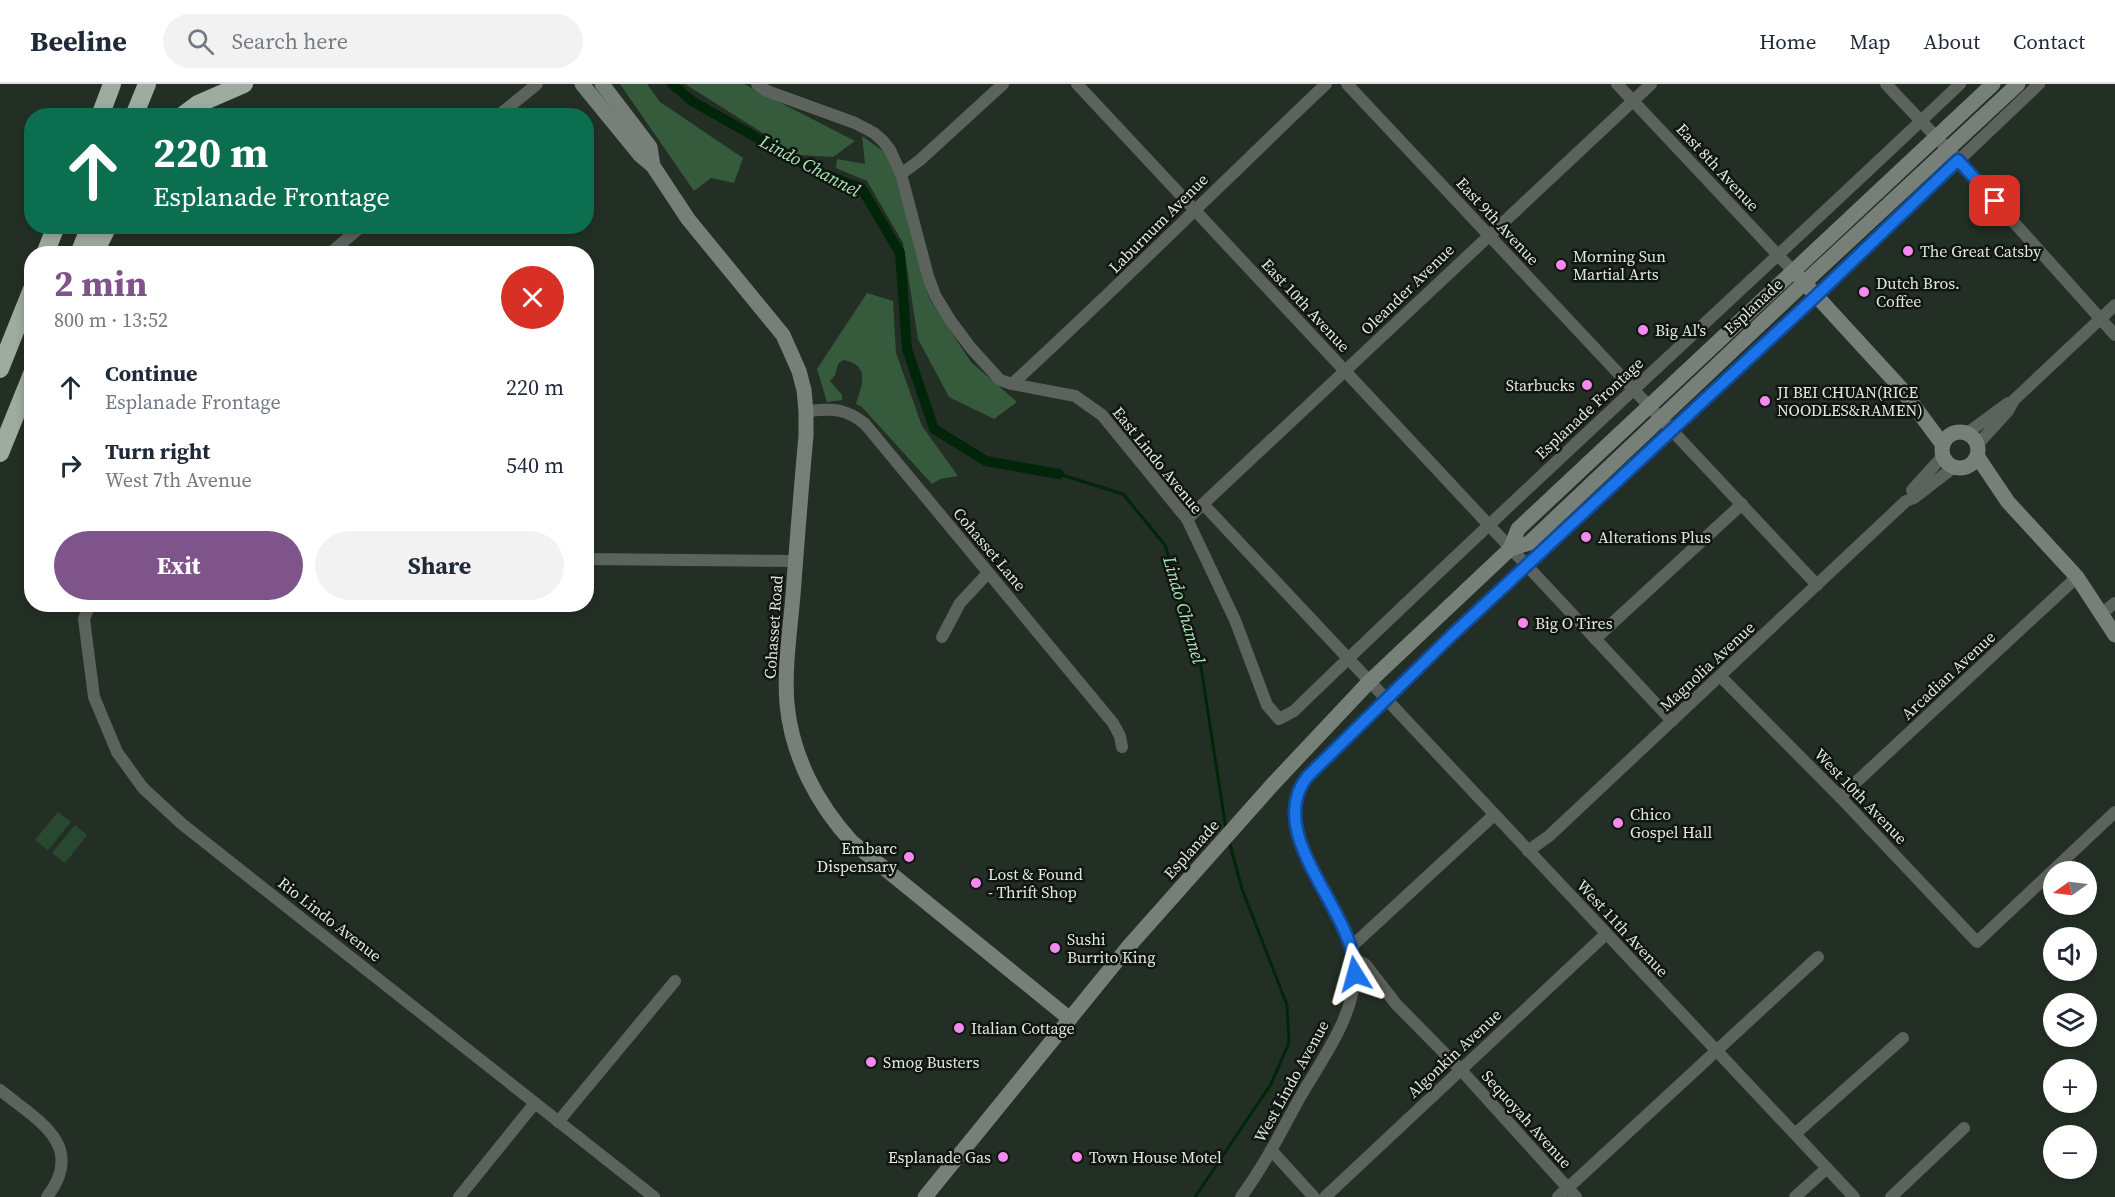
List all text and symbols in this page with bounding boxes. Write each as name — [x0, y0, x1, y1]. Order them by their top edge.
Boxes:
search box — [163, 14, 583, 68]
text: Beeline — [30, 22, 127, 60]
icon: search — [184, 25, 217, 58]
text: Search here — [232, 26, 348, 56]
text: Home — [1759, 27, 1817, 56]
text: Map — [1850, 27, 1891, 56]
text: About — [1924, 27, 1980, 56]
text: Contact — [2013, 27, 2085, 56]
street label: East 8th Avenue — [1672, 118, 1764, 216]
text: 220 m — [153, 123, 268, 181]
water label: Lindo Channel — [755, 128, 865, 203]
icon: ahead — [54, 132, 132, 210]
street label: Laburnum Avenue — [1103, 168, 1213, 278]
street label: East 9th Avenue — [1452, 172, 1544, 270]
pin — [1969, 175, 2020, 226]
text: Esplanade Frontage — [153, 178, 390, 215]
icon: arrive — [1978, 184, 2011, 217]
street label: Oleander Avenue — [1355, 239, 1459, 339]
place label: The Great Catsby — [1920, 240, 2042, 262]
marker: The Great Catsby — [1901, 244, 1915, 258]
place label: Morning Sun Martial Arts — [1573, 245, 1666, 285]
street label: East 10th Avenue — [1257, 253, 1355, 357]
marker: Morning Sun Martial Arts — [1554, 258, 1568, 272]
text: 2 min — [54, 259, 147, 308]
button: close — [501, 266, 564, 329]
place label: Dutch Bros. Coffee — [1876, 272, 1960, 312]
street label: Esplanade — [1719, 273, 1787, 339]
marker: Dutch Bros. Coffee — [1857, 285, 1871, 299]
text: 800 m · 13:52 — [54, 306, 168, 334]
place label: Big Al's — [1655, 319, 1706, 341]
marker: Big Al's — [1636, 323, 1650, 337]
street label: Esplanade Frontage — [1530, 352, 1648, 464]
text: Continue — [105, 358, 198, 388]
icon: ahead — [54, 371, 87, 404]
text: 220 m — [506, 372, 564, 402]
place label: Starbucks — [1506, 374, 1575, 396]
marker: Starbucks — [1580, 378, 1594, 392]
place label: JI BEI CHUAN(RICE NOODLES&RAMEN) — [1776, 381, 1923, 421]
text: Esplanade Frontage — [105, 388, 281, 416]
marker: JI BEI CHUAN(RICE NOODLES&RAMEN) — [1758, 394, 1772, 408]
street label: East Lindo Avenue — [1108, 402, 1208, 518]
text: Turn right — [105, 436, 210, 466]
icon: right — [54, 449, 87, 482]
text: 540 m — [506, 450, 564, 480]
text: West 7th Avenue — [105, 466, 252, 494]
street label: Cohasset Lane — [948, 503, 1032, 595]
place label: Alterations Plus — [1598, 526, 1711, 548]
marker: Alterations Plus — [1579, 530, 1593, 544]
button: Exit — [54, 531, 303, 600]
button: Share — [315, 531, 564, 600]
water label: Lindo Channel — [1157, 552, 1212, 666]
street label: Cohasset Road — [758, 574, 788, 680]
place label: Big O Tires — [1535, 612, 1613, 634]
marker: Big O Tires — [1516, 616, 1530, 630]
street label: Magnolia Avenue — [1655, 616, 1759, 716]
street label: Arcadian Avenue — [1896, 626, 2000, 724]
street label: West 10th Avenue — [1810, 743, 1912, 849]
place label: Chico Gospel Hall — [1630, 803, 1713, 843]
street label: Esplanade — [1158, 814, 1224, 884]
marker: Chico Gospel Hall — [1611, 816, 1625, 830]
place label: Embarc Dispensary — [817, 837, 898, 877]
marker: Embarc Dispensary — [902, 850, 916, 864]
north arrow — [2043, 861, 2097, 915]
map controls — [2043, 861, 2097, 1179]
place label: Lost & Found - Thrift Shop — [988, 863, 1083, 903]
street label: Rio Lindo Avenue — [274, 872, 386, 966]
street label: West 11th Avenue — [1572, 875, 1674, 981]
marker: Lost & Found - Thrift Shop — [969, 876, 983, 890]
button: sound — [2043, 927, 2097, 981]
place label: Sushi Burrito King — [1067, 928, 1156, 968]
marker: Sushi Burrito King — [1048, 941, 1062, 955]
position arrow — [1323, 942, 1387, 1006]
button: layers — [2043, 993, 2097, 1047]
street label: Algonkin Avenue — [1402, 1004, 1506, 1102]
street label: West Lindo Avenue — [1248, 1016, 1334, 1146]
place label: Italian Cottage — [971, 1017, 1075, 1039]
marker: Italian Cottage — [952, 1021, 966, 1035]
place label: Smog Busters — [883, 1051, 979, 1073]
marker: Smog Busters — [864, 1055, 878, 1069]
button: + — [2043, 1059, 2097, 1113]
street label: Sequoyah Avenue — [1477, 1065, 1577, 1173]
button: − — [2043, 1125, 2097, 1179]
place label: Esplanade Gas — [888, 1146, 991, 1168]
place label: Town House Motel — [1089, 1146, 1222, 1168]
marker: Esplanade Gas — [996, 1150, 1010, 1164]
marker: Town House Motel — [1070, 1150, 1084, 1164]

